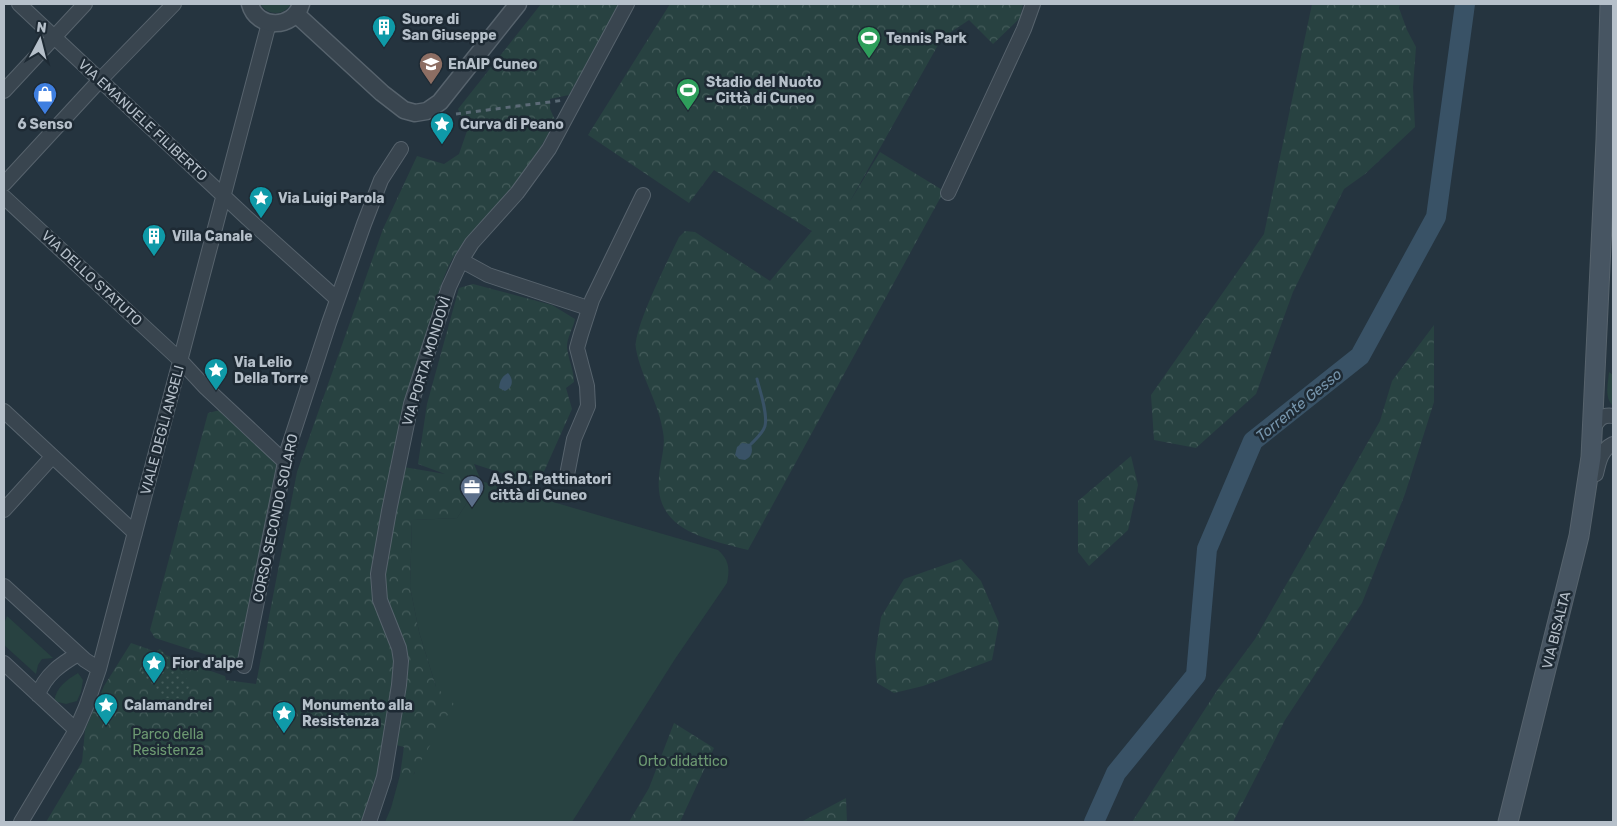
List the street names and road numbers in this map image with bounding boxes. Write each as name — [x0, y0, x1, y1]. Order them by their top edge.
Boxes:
street label: VIA EMANUELE FILIBERTO — [75, 56, 211, 185]
street label: VIA DELLO STATUTO — [38, 227, 146, 329]
street label: VIA PORTA MONDOVÌ — [398, 294, 454, 428]
street label: VIALE DEGLI ANGELI — [137, 364, 188, 497]
street label: CORSO SECONDO SOLARO — [249, 432, 302, 604]
street label: VIA BISALTA — [1539, 589, 1574, 671]

